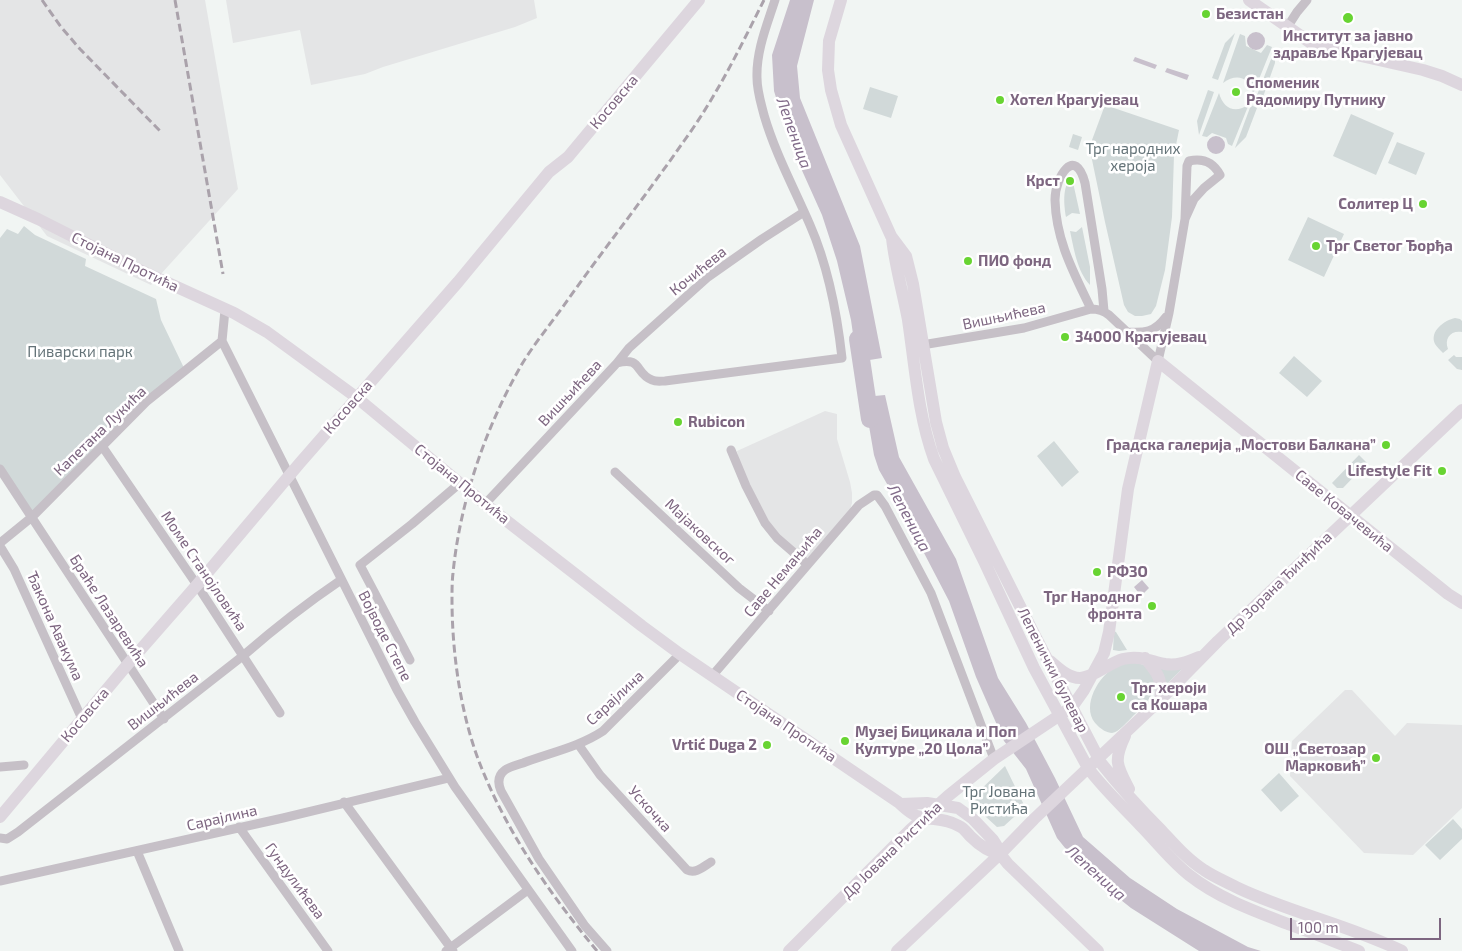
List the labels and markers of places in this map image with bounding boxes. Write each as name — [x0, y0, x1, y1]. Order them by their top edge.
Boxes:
place label: Безистан — [1216, 5, 1284, 23]
marker: Безистан — [1200, 8, 1212, 20]
marker: Институт за јавно здравље Крагујевац — [1341, 11, 1355, 25]
place label: Институт за јавно здравље Крагујевац — [1273, 27, 1423, 62]
place label: Споменик Радомиру Путнику — [1246, 74, 1386, 109]
marker: Споменик Радомиру Путнику — [1230, 86, 1242, 98]
place label: Хотел Крагујевац — [1010, 91, 1139, 109]
marker: Хотел Крагујевац — [994, 94, 1006, 106]
place label: Крст — [1026, 172, 1060, 190]
marker: Крст — [1064, 175, 1076, 187]
place label: Солитер Ц — [1338, 195, 1413, 213]
marker: Солитер Ц — [1417, 198, 1429, 210]
place label: Трг Светог Ђорђа — [1326, 237, 1453, 255]
marker: Трг Светог Ђорђа — [1310, 240, 1322, 252]
place label: ПИО фонд — [978, 252, 1051, 270]
marker: ПИО фонд — [962, 255, 974, 267]
place label: 34000 Крагујевац — [1075, 328, 1207, 346]
marker: 34000 Крагујевац — [1059, 331, 1071, 343]
place label: Rubicon — [688, 413, 745, 431]
marker: Rubicon — [672, 416, 684, 428]
place label: Градска галерија „Мостови Балкана” — [1106, 436, 1376, 454]
marker: Градска галерија „Мостови Балкана” — [1380, 439, 1392, 451]
place label: Lifestyle Fit — [1348, 462, 1432, 480]
marker: Lifestyle Fit — [1436, 465, 1448, 477]
place label: РФЗО — [1107, 563, 1148, 581]
marker: РФЗО — [1091, 566, 1103, 578]
place label: Трг Народног фронта — [1044, 588, 1142, 623]
marker: Трг Народног фронта — [1146, 600, 1158, 612]
place label: Трг хероји са Кошара — [1131, 679, 1208, 714]
marker: Трг хероји са Кошара — [1115, 691, 1127, 703]
place label: Музеј Бицикала и Поп Културе „20 Цола” — [855, 723, 1016, 758]
marker: Музеј Бицикала и Поп Културе „20 Цола” — [839, 735, 851, 747]
place label: Vrtić Duga 2 — [672, 736, 757, 754]
marker: Vrtić Duga 2 — [761, 739, 773, 751]
place label: ОШ „Светозар Марковић” — [1264, 740, 1366, 775]
marker: ОШ „Светозар Марковић” — [1370, 752, 1382, 764]

